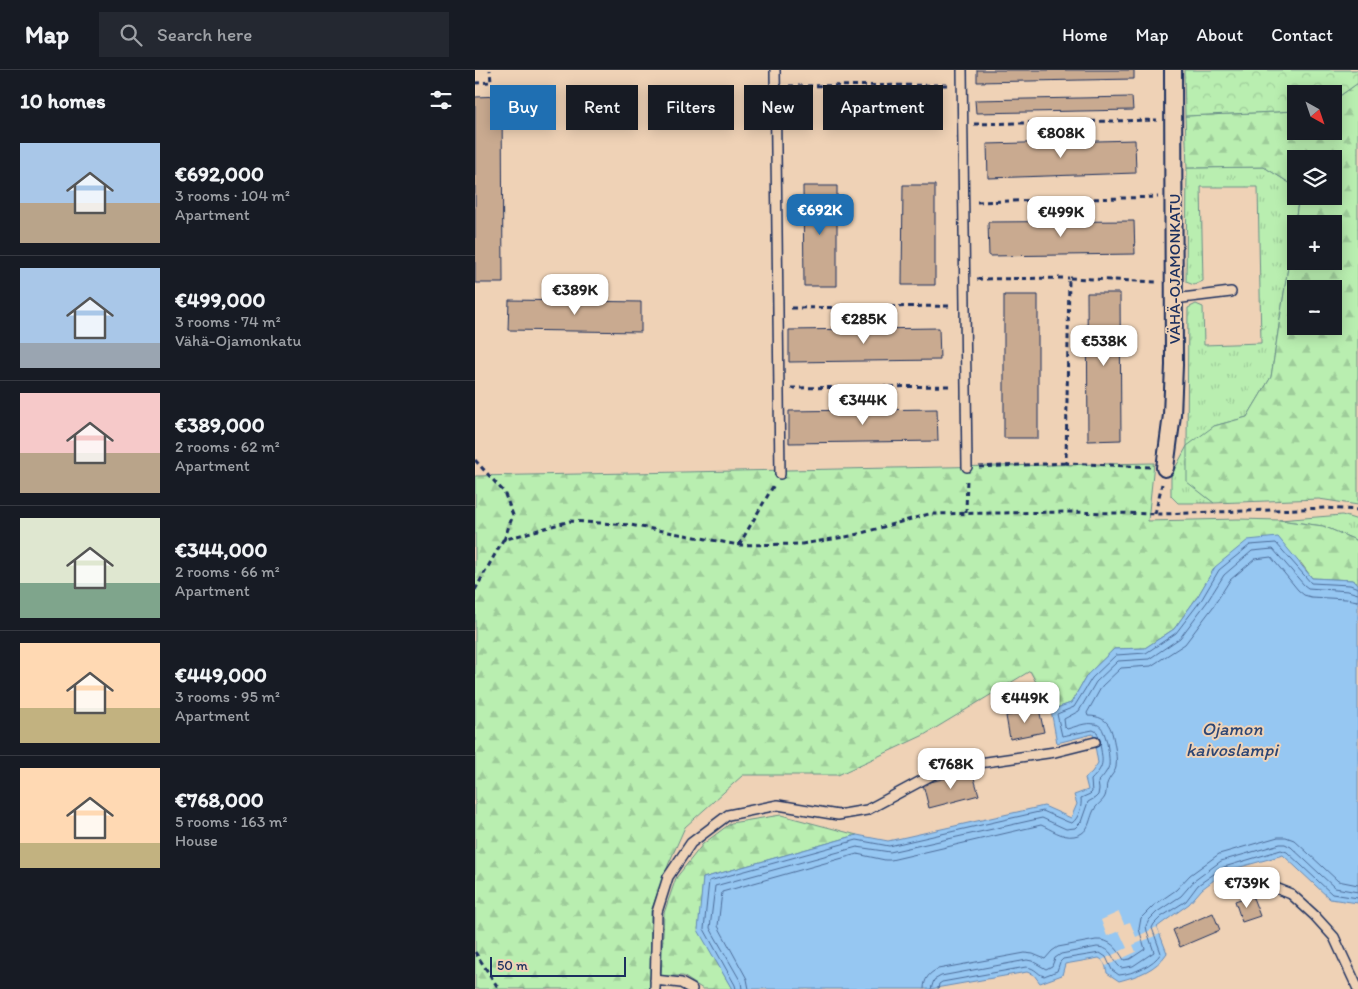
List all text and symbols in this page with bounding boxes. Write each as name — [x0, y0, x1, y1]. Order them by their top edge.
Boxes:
search box — [99, 12, 449, 57]
text: Map — [25, 20, 69, 49]
icon: search — [117, 21, 145, 49]
text: Search here — [157, 23, 252, 46]
text: Home — [1062, 24, 1108, 46]
text: Map — [1136, 24, 1169, 46]
text: About — [1197, 24, 1243, 46]
text: Contact — [1271, 24, 1333, 46]
chip: Buy — [490, 85, 556, 130]
chip: Rent — [566, 85, 638, 130]
chip: Filters — [648, 85, 734, 130]
chip: New — [744, 85, 813, 130]
chip: Apartment — [823, 85, 943, 130]
north arrow — [1287, 85, 1343, 140]
map controls — [1287, 85, 1342, 335]
icon: filters — [427, 86, 455, 114]
text: 10 homes — [20, 88, 106, 113]
pin: €808K — [1026, 116, 1096, 159]
text: €808K — [1038, 123, 1084, 142]
button: layers — [1287, 150, 1342, 205]
text: €692,000 — [175, 161, 264, 186]
icon: home — [60, 163, 120, 223]
text: 3 rooms · 104 m² — [175, 186, 290, 205]
pin: €692K — [785, 194, 855, 236]
street label: VÄHÄ-OJAMONKATU — [1165, 194, 1184, 344]
pin: €499K — [1026, 196, 1096, 238]
text: €692K — [798, 200, 842, 219]
text: €499K — [1038, 202, 1084, 221]
text: Apartment — [175, 205, 250, 224]
button: + — [1287, 215, 1342, 270]
pin: €389K — [540, 274, 610, 316]
text: €389K — [552, 280, 598, 299]
button: − — [1287, 280, 1342, 335]
text: €499,000 — [175, 287, 265, 312]
icon: home — [60, 288, 120, 348]
pin: €285K — [829, 302, 899, 345]
text: €285K — [842, 309, 886, 328]
text: 3 rooms · 74 m² — [175, 312, 281, 331]
pin: €538K — [1069, 324, 1139, 367]
text: Vähä-Ojamonkatu — [175, 331, 301, 350]
text: €538K — [1081, 331, 1127, 350]
pin: €344K — [828, 384, 898, 426]
text: €344K — [839, 390, 887, 409]
text: €389,000 — [175, 412, 265, 437]
icon: home — [60, 413, 120, 473]
text: 2 rooms · 62 m² — [175, 437, 280, 456]
text: Apartment — [175, 456, 250, 475]
text: €344,000 — [175, 537, 267, 562]
icon: home — [60, 538, 120, 598]
text: 2 rooms · 66 m² — [175, 562, 280, 581]
text: Apartment — [175, 581, 250, 600]
text: €449,000 — [175, 662, 267, 687]
icon: home — [60, 663, 120, 723]
pin: €449K — [990, 682, 1060, 724]
text: 3 rooms · 95 m² — [175, 687, 280, 706]
text: €449K — [1002, 688, 1048, 707]
text: Apartment — [175, 706, 250, 725]
water label: Ojamon kaivoslampi — [1186, 718, 1280, 761]
pin: €768K — [916, 748, 986, 790]
text: €768K — [929, 754, 973, 773]
text: €768,000 — [175, 787, 264, 812]
icon: home — [60, 788, 120, 848]
text: 5 rooms · 163 m² — [175, 812, 287, 831]
text: House — [175, 831, 218, 850]
pin: €739K — [1212, 866, 1282, 909]
text: €739K — [1225, 873, 1269, 892]
scale bar — [490, 954, 626, 977]
text: 50 m — [497, 957, 528, 974]

